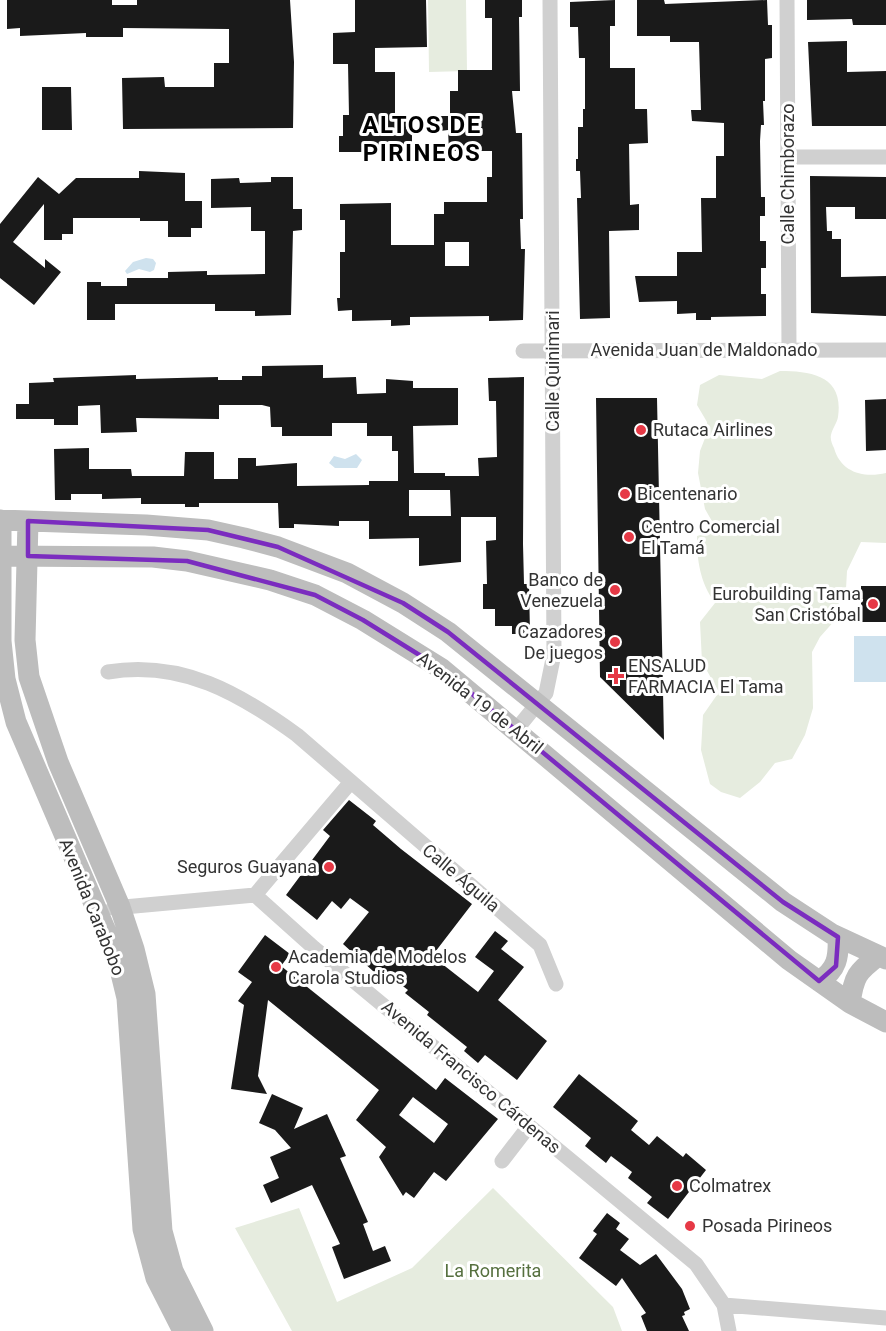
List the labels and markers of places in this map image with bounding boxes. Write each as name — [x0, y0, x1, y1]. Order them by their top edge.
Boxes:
place label: Rutaca Airlines — [653, 419, 773, 440]
marker: Rutaca Airlines — [634, 423, 648, 437]
place label: Bicentenario — [637, 483, 737, 504]
marker: Bicentenario — [618, 487, 632, 501]
place label: Centro Comercial El Tamá — [641, 516, 780, 558]
marker: Centro Comercial El Tamá — [622, 530, 636, 544]
place label: Banco de Venezuela — [520, 569, 603, 611]
marker: Banco de Venezuela — [608, 583, 622, 597]
place label: Eurobuilding Tama San Cristóbal — [712, 583, 861, 625]
marker: Eurobuilding Tama San Cristóbal — [866, 597, 880, 611]
place label: Cazadores De juegos — [518, 621, 603, 663]
marker: Cazadores De juegos — [608, 635, 622, 649]
place label: ENSALUD FARMACIA El Tama — [628, 655, 784, 697]
marker: ENSALUD FARMACIA El Tama — [609, 669, 623, 683]
place label: Seguros Guayana — [177, 856, 317, 877]
marker: Seguros Guayana — [322, 860, 336, 874]
place label: Academia de Modelos Carola Studios — [288, 946, 467, 988]
marker: Academia de Modelos Carola Studios — [269, 960, 283, 974]
place label: Colmatrex — [689, 1175, 771, 1196]
marker: Colmatrex — [670, 1179, 684, 1193]
place label: Posada Pirineos — [702, 1215, 832, 1236]
marker: Posada Pirineos — [683, 1219, 697, 1233]

